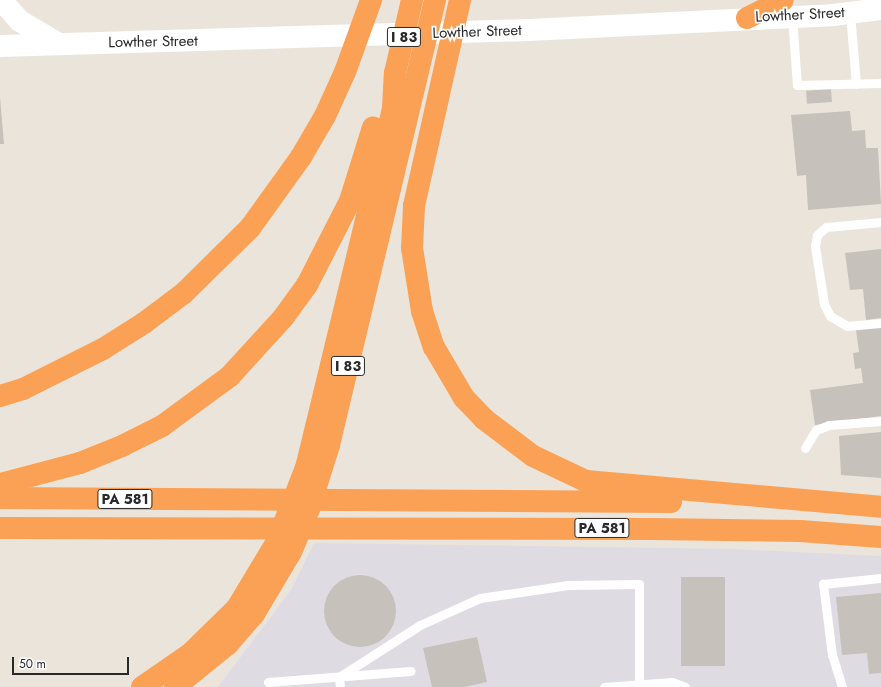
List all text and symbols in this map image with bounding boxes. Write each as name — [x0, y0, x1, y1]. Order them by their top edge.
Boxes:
street label: Lowther Street — [755, 4, 845, 26]
street label: Lowther Street — [432, 21, 522, 43]
road number: I 83 — [386, 25, 422, 49]
street label: Lowther Street — [108, 32, 198, 52]
road number: I 83 — [330, 354, 366, 378]
road number: PA 581 — [97, 487, 153, 511]
road number: PA 581 — [574, 516, 630, 540]
scale bar — [14, 649, 131, 675]
text: 50 m — [19, 655, 46, 673]

